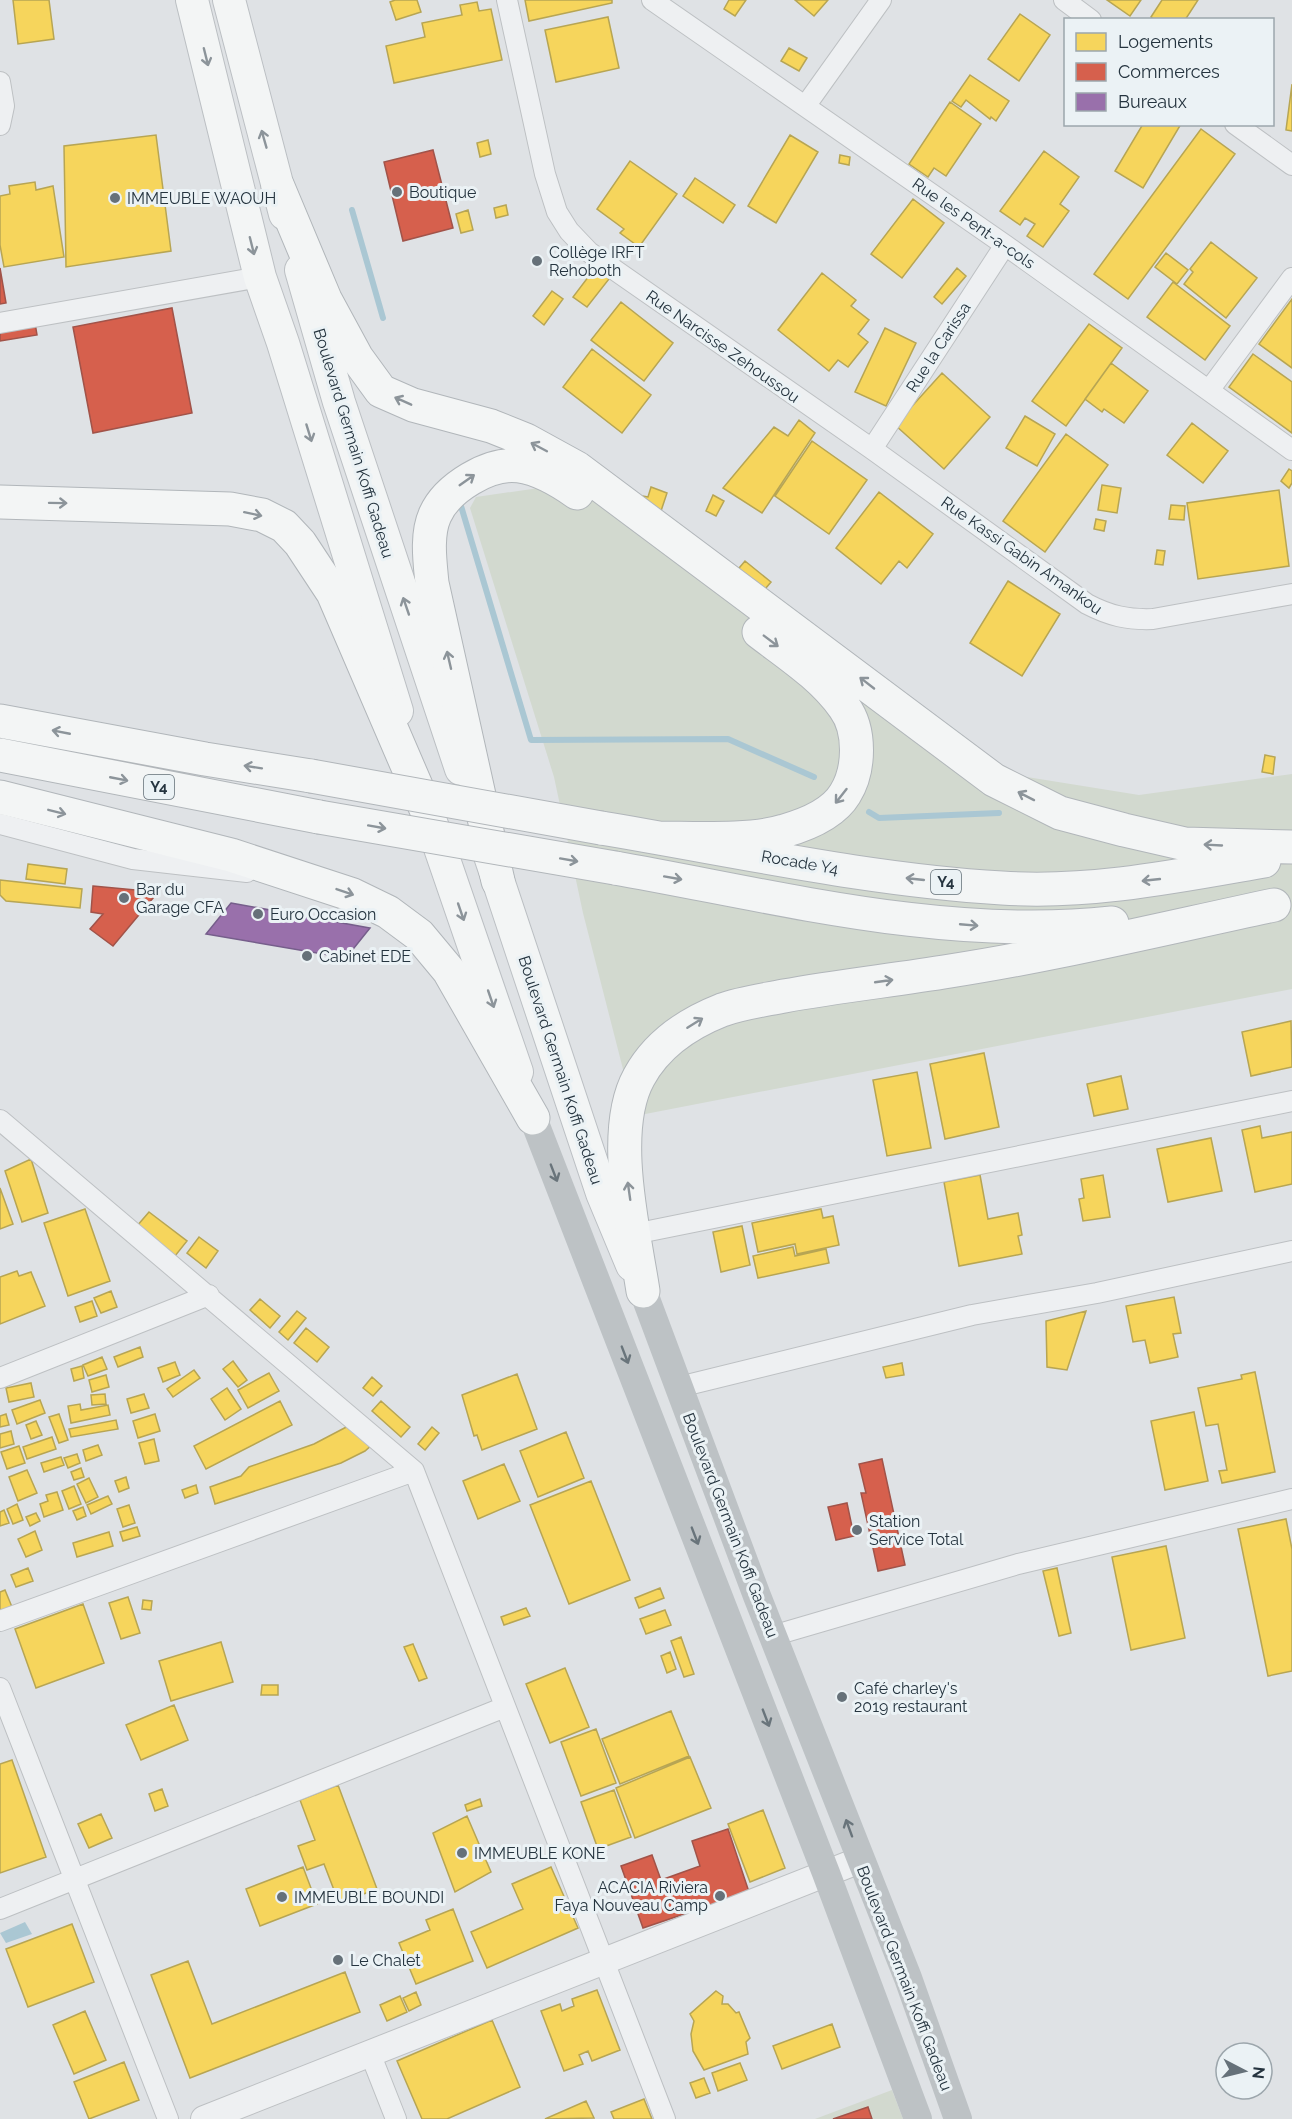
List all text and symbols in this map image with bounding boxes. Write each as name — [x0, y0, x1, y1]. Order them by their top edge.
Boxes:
legend — [1064, 18, 1274, 126]
text: Logements — [1118, 31, 1213, 52]
one-way arrow — [201, 47, 213, 66]
text: Commerces — [1118, 61, 1220, 82]
text: Bureaux — [1118, 91, 1187, 112]
one-way arrow — [258, 130, 269, 149]
street label: Rue les Pent-a-cols — [909, 174, 1039, 273]
place label: Boutique — [409, 183, 476, 202]
marker: Boutique — [390, 185, 404, 199]
place label: IMMEUBLE WAOUH — [127, 189, 276, 208]
marker: IMMEUBLE WAOUH — [108, 191, 122, 205]
one-way arrow — [247, 237, 259, 256]
place label: Collège IRFT Rehoboth — [549, 243, 645, 280]
marker: Collège IRFT Rehoboth — [530, 254, 544, 268]
street label: Rue Narcisse Zehoussou — [642, 286, 803, 407]
street label: Rue la Carissa — [902, 299, 975, 396]
street label: Boulevard Germain Koffi Gadeau — [309, 326, 398, 560]
one-way arrow — [394, 395, 413, 406]
one-way arrow — [305, 423, 316, 442]
one-way arrow — [530, 441, 548, 452]
one-way arrow — [459, 474, 475, 487]
street label: Rue Kassi Gabin Amankou — [937, 492, 1106, 618]
one-way arrow — [48, 497, 68, 509]
one-way arrow — [243, 509, 262, 520]
one-way arrow — [400, 597, 411, 616]
one-way arrow — [762, 634, 778, 647]
one-way arrow — [443, 651, 454, 670]
one-way arrow — [859, 676, 875, 689]
one-way arrow — [52, 726, 71, 737]
one-way arrow — [244, 761, 263, 772]
one-way arrow — [109, 774, 128, 785]
road number: Y4 — [144, 775, 174, 799]
one-way arrow — [835, 788, 848, 804]
one-way arrow — [1017, 789, 1035, 801]
one-way arrow — [47, 806, 66, 818]
one-way arrow — [367, 822, 386, 833]
one-way arrow — [1203, 840, 1223, 851]
street label: Rocade Y4 — [760, 846, 840, 879]
one-way arrow — [559, 855, 579, 866]
road number: Y4 — [931, 870, 961, 894]
one-way arrow — [662, 873, 682, 884]
one-way arrow — [906, 873, 926, 884]
one-way arrow — [1142, 875, 1162, 886]
place label: Bar du Garage CFA — [136, 880, 224, 917]
one-way arrow — [335, 888, 354, 899]
marker: Bar du Garage CFA — [117, 891, 131, 905]
one-way arrow — [457, 902, 468, 921]
place label: Euro Occasion — [270, 905, 376, 924]
marker: Euro Occasion — [251, 907, 265, 921]
one-way arrow — [958, 920, 978, 931]
place label: Cabinet EDE — [319, 947, 411, 966]
marker: Cabinet EDE — [300, 949, 314, 963]
street label: Boulevard Germain Koffi Gadeau — [515, 953, 607, 1187]
one-way arrow — [873, 975, 893, 986]
one-way arrow — [487, 989, 498, 1007]
one-way arrow — [686, 1017, 703, 1030]
one-way arrow — [550, 1163, 561, 1181]
one-way arrow — [623, 1182, 634, 1202]
one-way arrow — [620, 1345, 631, 1363]
street label: Boulevard Germain Koffi Gadeau — [679, 1410, 782, 1640]
place label: Station Service Total — [869, 1512, 964, 1549]
marker: Station Service Total — [850, 1523, 864, 1537]
one-way arrow — [691, 1527, 702, 1545]
place label: Café charley's 2019 restaurant — [854, 1679, 968, 1716]
marker: Café charley's 2019 restaurant — [835, 1690, 849, 1704]
one-way arrow — [761, 1708, 772, 1727]
one-way arrow — [843, 1819, 854, 1838]
place label: IMMEUBLE KONE — [474, 1844, 606, 1863]
marker: IMMEUBLE KONE — [455, 1846, 469, 1860]
street label: Boulevard Germain Koffi Gadeau — [853, 1863, 956, 2093]
place label: ACACIA Riviera Faya Nouveau Camp — [554, 1878, 708, 1915]
place label: IMMEUBLE BOUNDI — [294, 1888, 444, 1907]
marker: ACACIA Riviera Faya Nouveau Camp — [713, 1889, 727, 1903]
marker: IMMEUBLE BOUNDI — [275, 1890, 289, 1904]
place label: Le Chalet — [350, 1951, 421, 1970]
marker: Le Chalet — [331, 1953, 345, 1967]
north arrow — [1214, 2041, 1274, 2101]
text: N — [1248, 2066, 1269, 2080]

